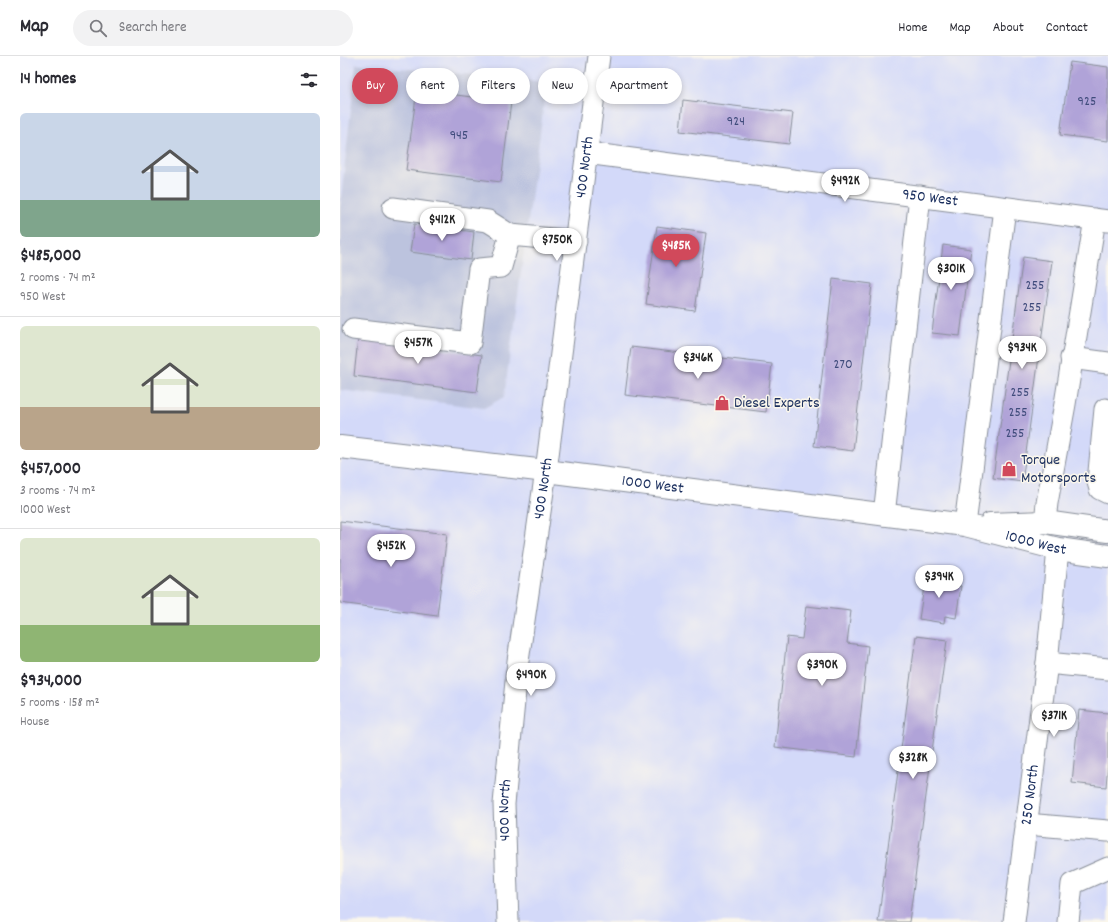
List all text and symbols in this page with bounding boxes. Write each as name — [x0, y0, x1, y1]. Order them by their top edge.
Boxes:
search box — [73, 10, 353, 46]
text: Map — [20, 14, 49, 41]
icon: search — [87, 17, 109, 39]
text: Search here — [119, 17, 187, 39]
text: Home — [898, 18, 927, 38]
text: Map — [949, 18, 971, 38]
text: About — [993, 18, 1024, 38]
text: Contact — [1046, 18, 1088, 38]
text: 14 homes — [20, 68, 76, 92]
chip: Buy — [352, 68, 398, 104]
chip: Rent — [406, 68, 459, 104]
chip: Filters — [467, 68, 530, 104]
chip: New — [538, 68, 588, 104]
chip: Apartment — [596, 68, 682, 104]
icon: filters — [298, 69, 320, 91]
house number: 925 — [1077, 92, 1097, 112]
house number: 924 — [727, 112, 745, 132]
house number: 945 — [450, 126, 468, 146]
street label: 400 North — [569, 135, 600, 199]
icon: home — [134, 139, 206, 211]
pin: $492K — [817, 169, 873, 203]
text: $492K — [830, 172, 860, 191]
street label: 950 West — [901, 183, 959, 213]
pin: $412K — [414, 208, 470, 242]
text: $412K — [429, 211, 455, 230]
pin: $750K — [529, 228, 585, 262]
text: $750K — [542, 231, 572, 250]
pin: $485K — [648, 234, 704, 268]
text: $485K — [661, 237, 691, 256]
text: $485,000 — [20, 245, 81, 269]
pin: $301K — [923, 257, 979, 291]
text: $301K — [937, 260, 965, 279]
text: 2 rooms · 74 m² — [20, 269, 95, 288]
house number: 255 — [1025, 276, 1045, 296]
text: 950 West — [20, 288, 66, 307]
house number: 255 — [1022, 298, 1042, 318]
pin: $457K — [390, 331, 446, 365]
text: $457K — [404, 334, 433, 353]
pin: $934K — [994, 336, 1050, 370]
text: $934K — [1007, 339, 1037, 358]
pin: $346K — [670, 346, 726, 380]
text: $346K — [683, 349, 713, 368]
icon: home — [134, 352, 206, 424]
house number: 270 — [833, 355, 853, 375]
house number: 255 — [1010, 383, 1030, 403]
place label: Diesel Experts — [734, 392, 820, 415]
shop icon: Diesel Experts — [713, 394, 731, 412]
house number: 255 — [1008, 403, 1028, 423]
house number: 255 — [1005, 424, 1025, 444]
place label: Torque Motorsports — [1021, 449, 1097, 490]
street label: 400 North — [528, 456, 559, 521]
text: $457,000 — [20, 458, 81, 482]
shop icon: Torque Motorsports — [1000, 460, 1018, 478]
street label: 1000 West — [620, 469, 685, 500]
text: 3 rooms · 74 m² — [20, 482, 96, 501]
text: 1000 West — [20, 501, 71, 520]
street label: 1000 West — [1003, 524, 1068, 562]
pin: $452K — [363, 534, 419, 568]
text: $452K — [376, 537, 406, 556]
icon: home — [134, 564, 206, 636]
pin: $394K — [911, 565, 967, 599]
text: $394K — [924, 568, 954, 587]
pin: $390K — [794, 653, 850, 687]
text: $390K — [806, 656, 838, 675]
pin: $490K — [503, 663, 559, 697]
text: $490K — [515, 666, 547, 685]
text: $934,000 — [20, 670, 82, 694]
text: 5 rooms · 158 m² — [20, 694, 99, 713]
pin: $371K — [1026, 704, 1082, 738]
text: $371K — [1041, 707, 1067, 726]
text: House — [20, 713, 49, 732]
pin: $328K — [885, 746, 941, 780]
text: $328K — [898, 749, 928, 768]
street label: 250 North — [1015, 763, 1045, 827]
street label: 400 North — [492, 778, 518, 841]

